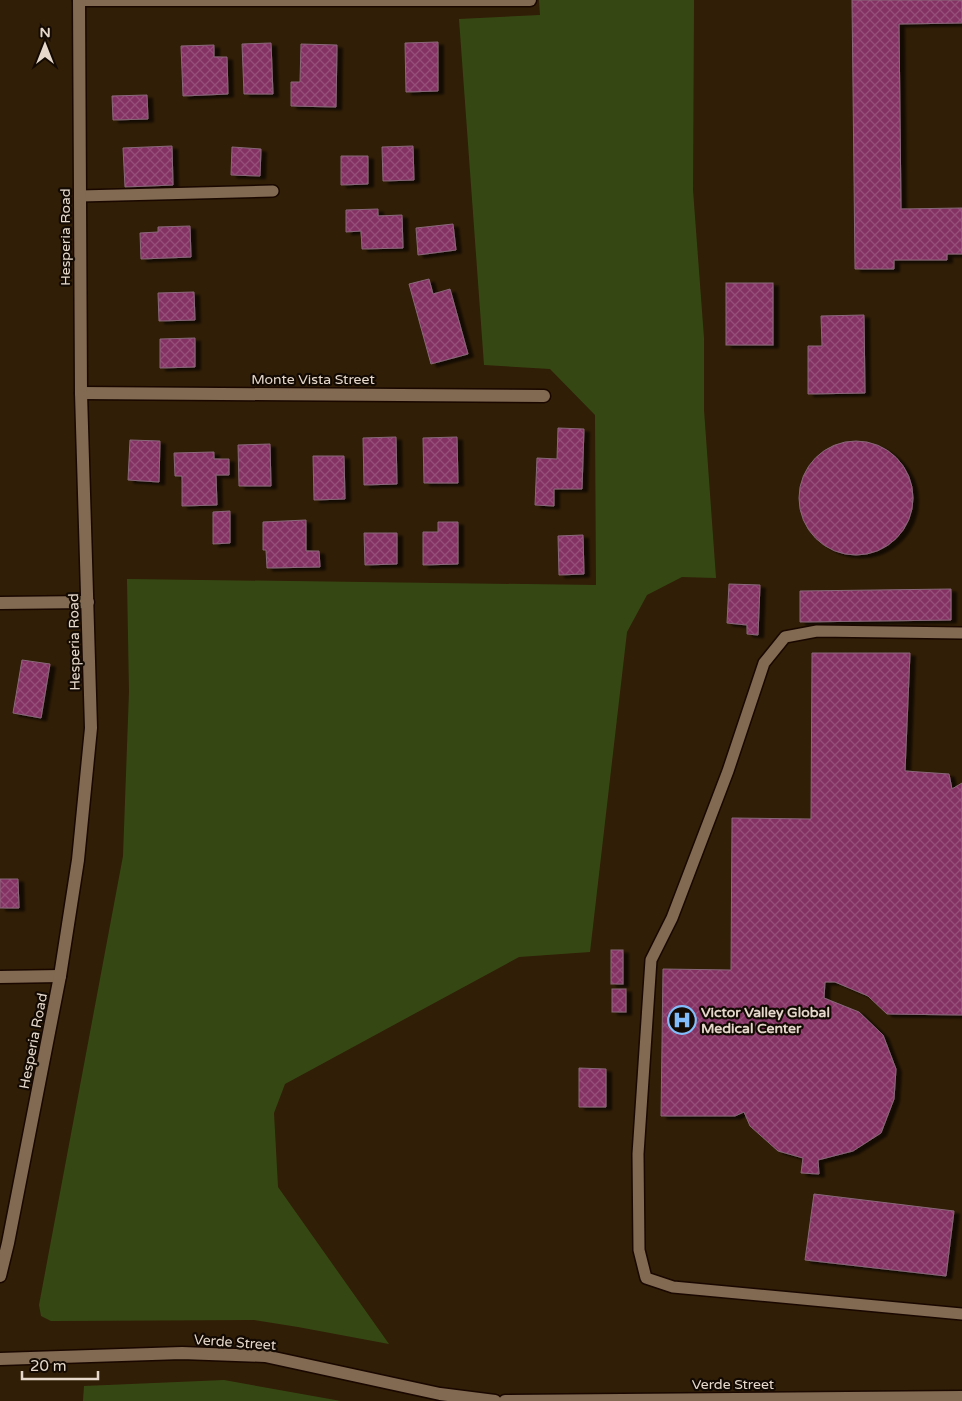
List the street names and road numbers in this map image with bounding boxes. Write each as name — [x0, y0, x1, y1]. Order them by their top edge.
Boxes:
street label: Hesperia Road — [57, 188, 74, 286]
street label: Monte Vista Street — [251, 371, 375, 388]
street label: Hesperia Road — [65, 593, 84, 691]
street label: Hesperia Road — [16, 992, 51, 1090]
street label: Verde Street — [193, 1331, 277, 1354]
street label: Verde Street — [692, 1376, 775, 1393]

